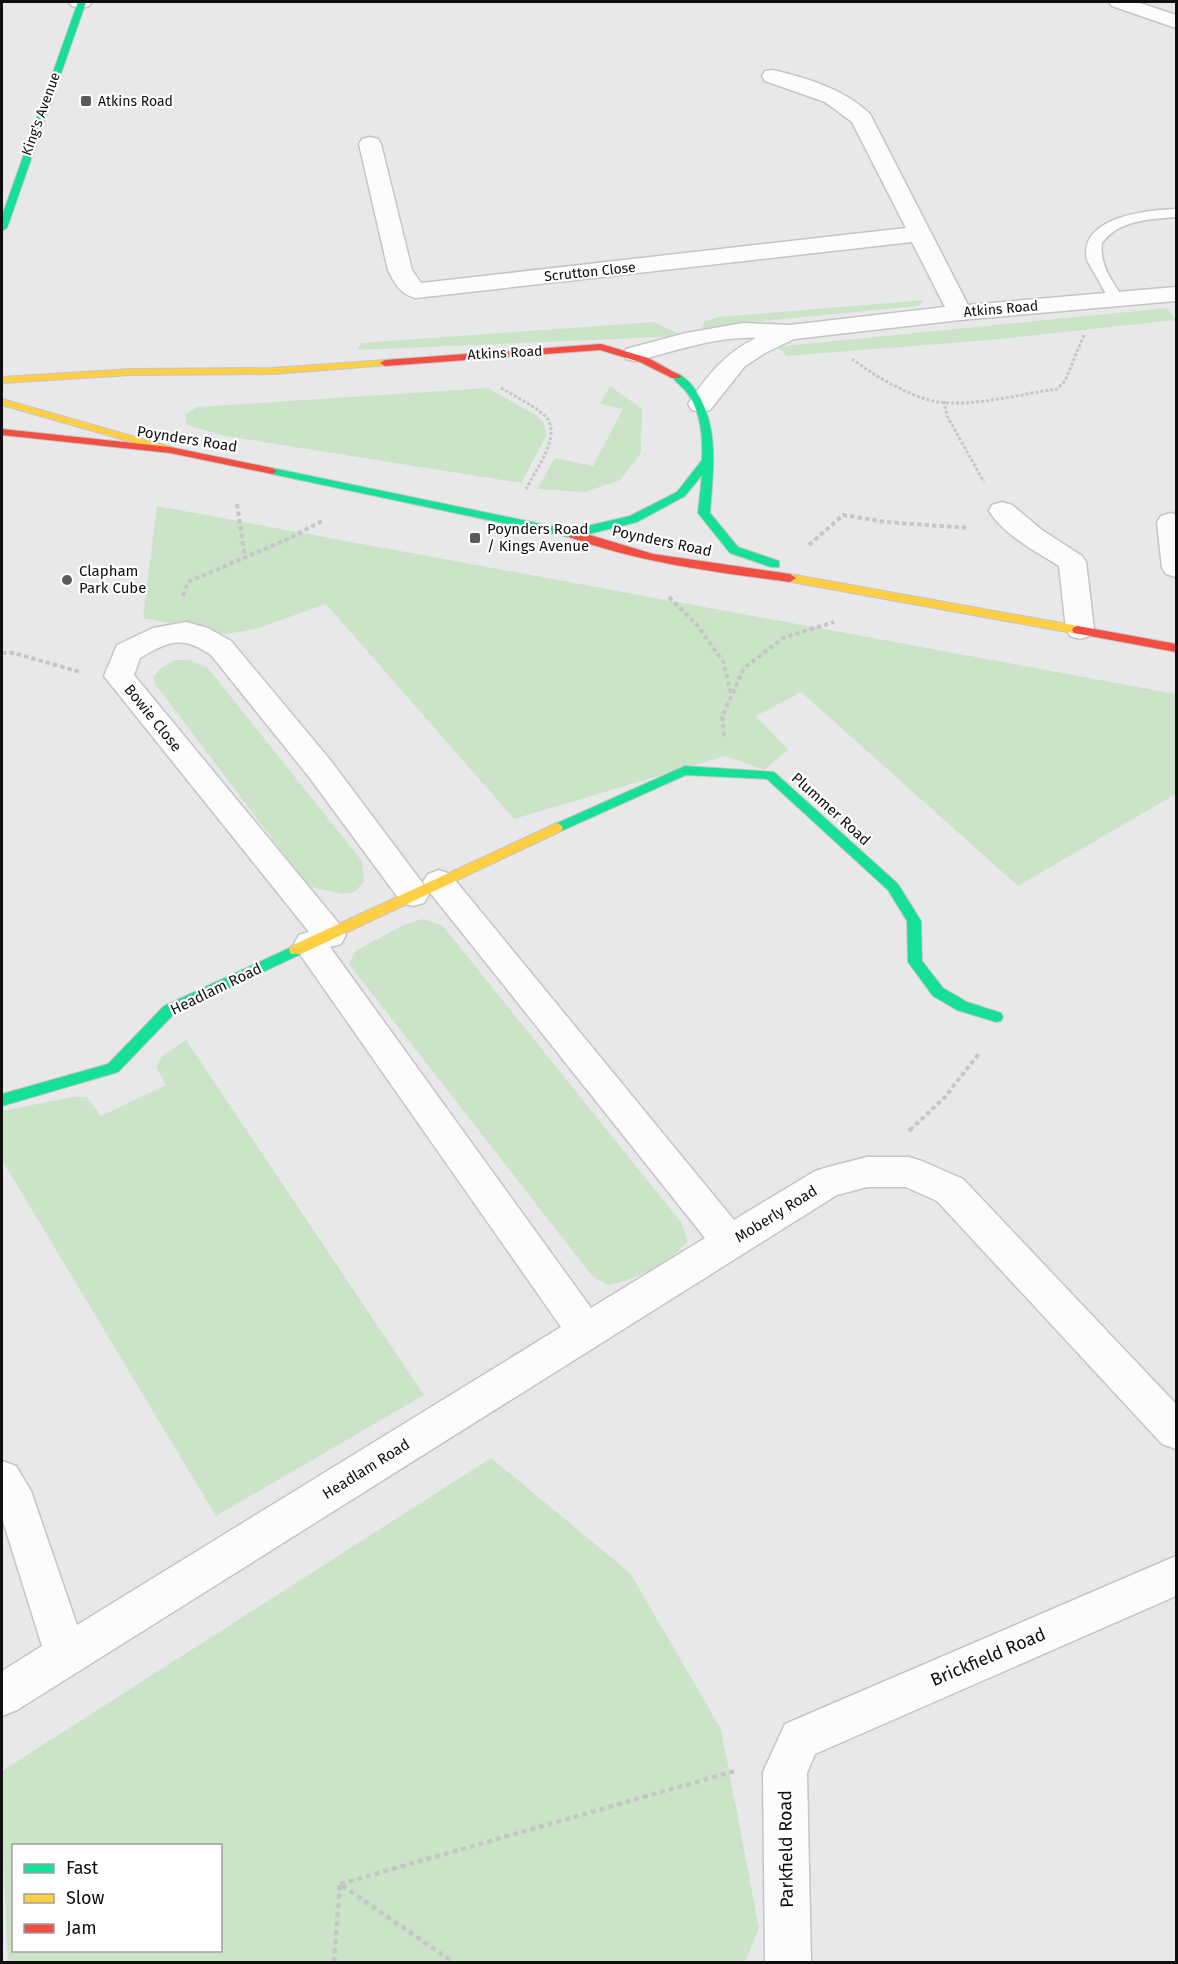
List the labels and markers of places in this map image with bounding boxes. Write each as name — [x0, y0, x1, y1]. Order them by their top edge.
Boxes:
place label: Atkins Road — [98, 93, 173, 110]
marker: Atkins Road — [79, 94, 93, 108]
place label: Poynders Road / Kings Avenue — [487, 520, 589, 555]
marker: Poynders Road / Kings Avenue — [468, 531, 482, 545]
place label: Clapham Park Cube — [79, 562, 146, 597]
marker: Clapham Park Cube — [60, 573, 74, 587]

